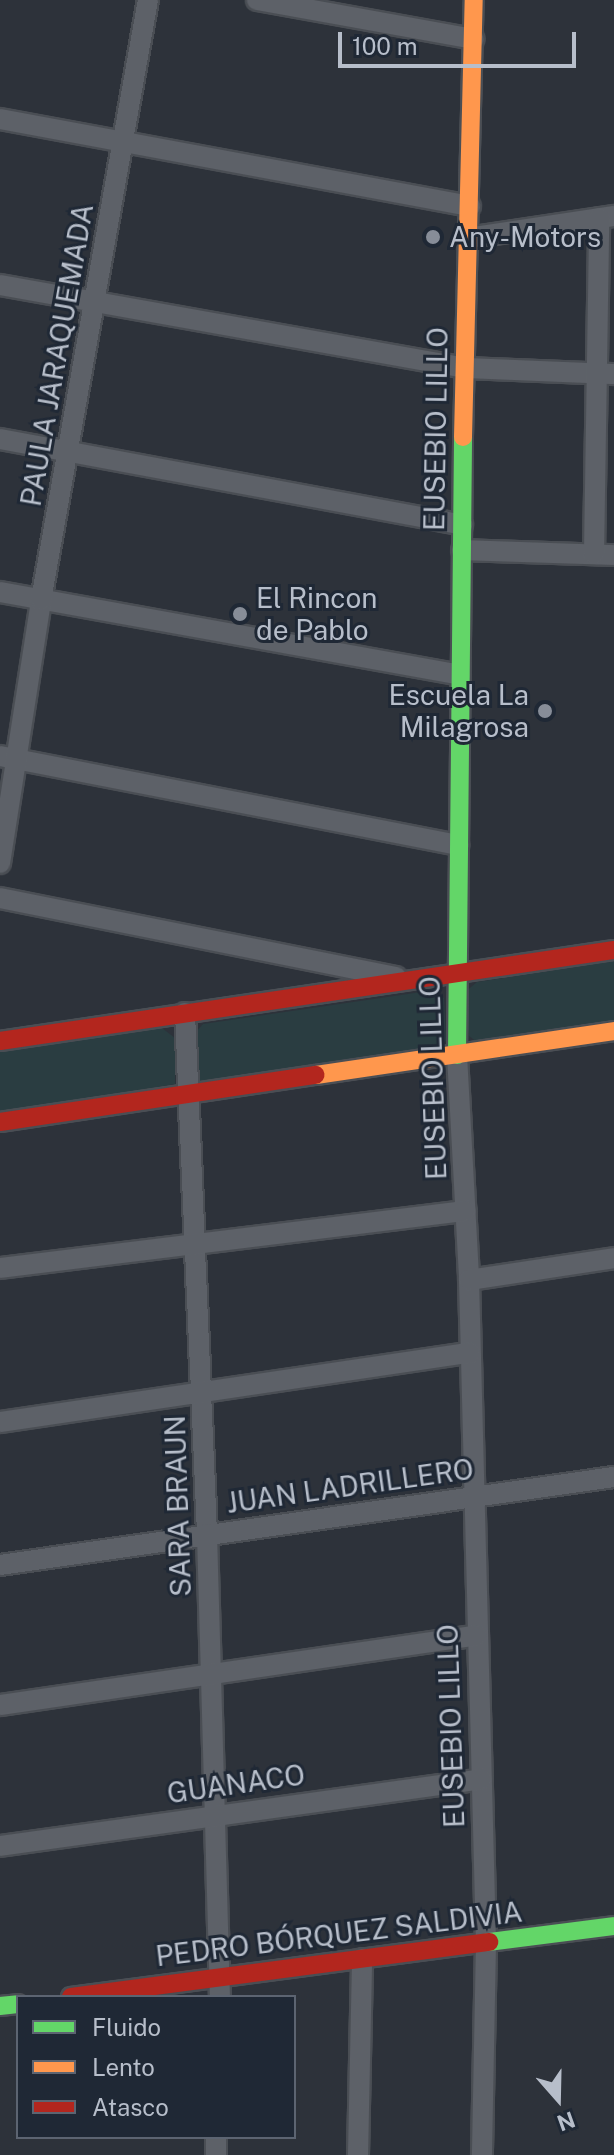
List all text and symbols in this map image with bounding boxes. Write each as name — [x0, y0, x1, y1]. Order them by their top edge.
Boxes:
scale bar — [342, 16, 580, 66]
text: 100 m — [352, 32, 418, 60]
street label: PAULA JARAQUEMADA — [14, 201, 100, 509]
place label: Any-Motors — [449, 220, 601, 254]
marker: Any-Motors — [424, 228, 442, 246]
street label: EUSEBIO LILLO — [417, 327, 455, 531]
place label: El Rincon de Pablo — [256, 581, 377, 647]
marker: El Rincon de Pablo — [231, 605, 249, 623]
place label: Escuela La Milagrosa — [389, 678, 529, 744]
marker: Escuela La Milagrosa — [536, 702, 554, 720]
street label: EUSEBIO LILLO — [413, 976, 453, 1180]
street label: SARA BRAUN — [158, 1415, 198, 1597]
street label: JUAN LADRILLERO — [224, 1452, 476, 1520]
street label: EUSEBIO LILLO — [431, 1624, 471, 1828]
street label: GUANACO — [165, 1758, 307, 1810]
street label: PEDRO BÓRQUEZ SALDIVIA — [154, 1895, 524, 1973]
legend — [16, 1995, 296, 2139]
text: Fluido — [92, 2013, 161, 2041]
text: Lento — [92, 2053, 155, 2081]
north arrow — [518, 2059, 598, 2139]
text: Atasco — [92, 2093, 169, 2121]
text: N — [554, 2106, 579, 2137]

